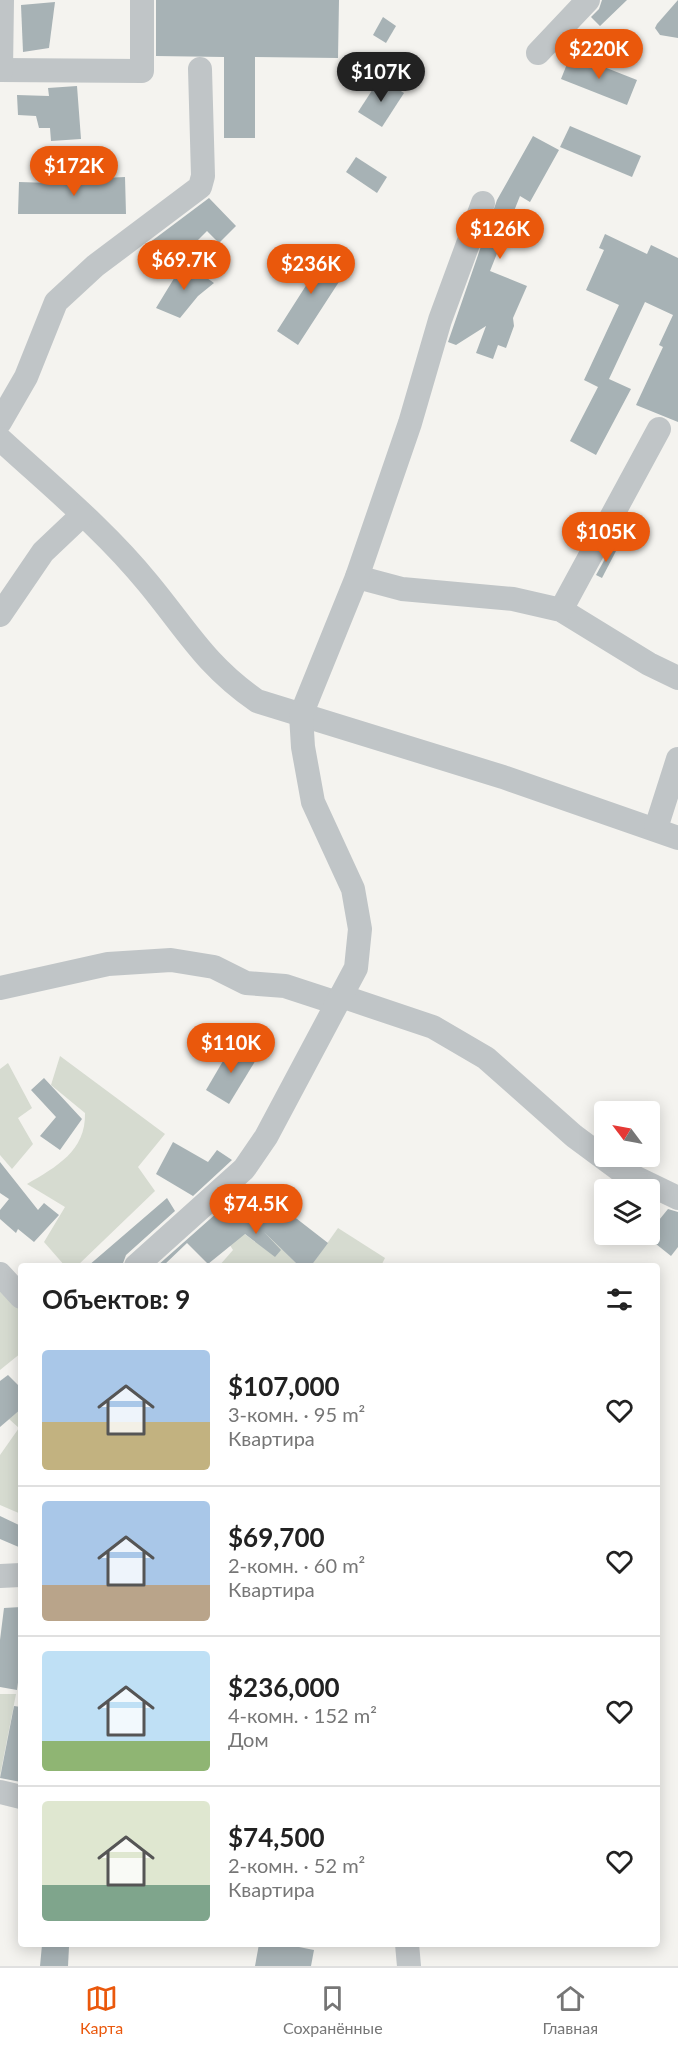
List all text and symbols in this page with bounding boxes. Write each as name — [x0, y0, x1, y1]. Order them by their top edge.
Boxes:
pin: $220K — [557, 29, 641, 80]
text: $220K — [569, 36, 629, 60]
pin: $107K — [339, 52, 423, 103]
text: $107K — [351, 59, 411, 83]
pin: $172K — [32, 146, 116, 197]
text: $172K — [44, 153, 104, 177]
pin: $126K — [458, 209, 542, 260]
text: $126K — [470, 216, 530, 240]
pin: $69.7K — [135, 240, 233, 291]
pin: $236K — [269, 244, 353, 295]
text: $69.7K — [152, 247, 216, 271]
text: $236K — [281, 251, 341, 275]
pin: $105K — [564, 512, 648, 563]
text: $105K — [576, 519, 636, 543]
pin: $110K — [189, 1023, 273, 1074]
text: $110K — [201, 1030, 261, 1054]
north arrow — [594, 1101, 660, 1167]
map controls — [594, 1101, 660, 1245]
button: layers — [594, 1179, 660, 1245]
pin: $74.5K — [207, 1184, 305, 1235]
text: $74.5K — [224, 1191, 288, 1215]
text: Объектов: 9 — [42, 1283, 190, 1315]
icon: filters — [603, 1283, 636, 1316]
text: $107,000 — [228, 1370, 340, 1402]
icon: home — [90, 1374, 162, 1446]
icon: heart — [603, 1394, 636, 1427]
text: 3-комн. · 95 m² — [228, 1402, 365, 1426]
text: Квартира — [228, 1426, 315, 1450]
text: $69,700 — [228, 1521, 325, 1553]
icon: home — [90, 1525, 162, 1597]
icon: heart — [603, 1545, 636, 1578]
text: 2-комн. · 60 m² — [228, 1553, 365, 1577]
text: Квартира — [228, 1577, 315, 1601]
text: $236,000 — [228, 1671, 340, 1703]
icon: home — [90, 1675, 162, 1747]
icon: heart — [603, 1695, 636, 1728]
text: 4-комн. · 152 m² — [228, 1703, 377, 1727]
text: Дом — [228, 1727, 269, 1751]
text: $74,500 — [228, 1821, 325, 1853]
icon: home — [90, 1825, 162, 1897]
icon: heart — [603, 1845, 636, 1878]
text: 2-комн. · 52 m² — [228, 1853, 365, 1877]
text: Квартира — [228, 1877, 315, 1901]
tab: Карта — [80, 1982, 123, 2037]
tab: Сохранённые — [283, 1982, 383, 2037]
tab: Главная — [542, 1982, 598, 2037]

